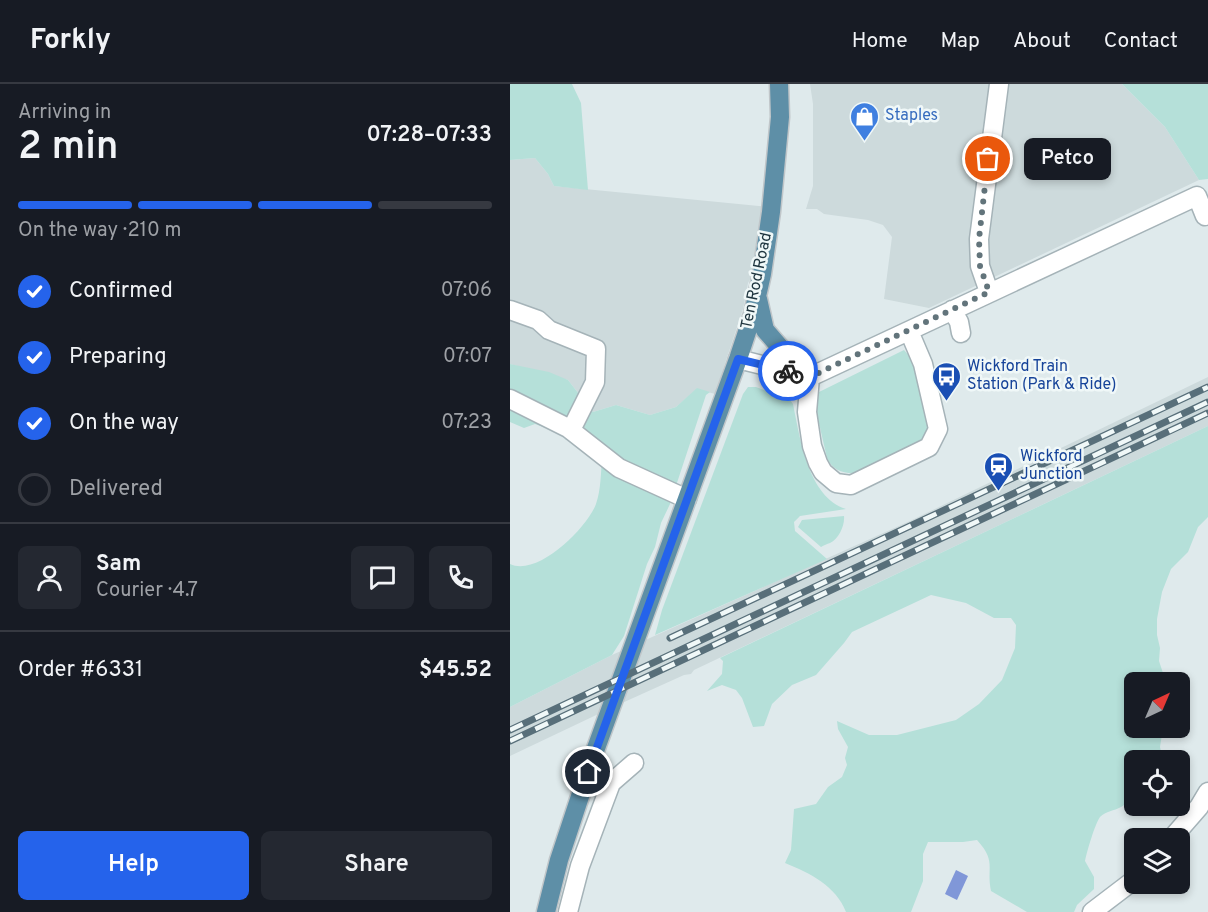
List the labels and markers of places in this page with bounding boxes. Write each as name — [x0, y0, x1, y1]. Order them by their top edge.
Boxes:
shop icon: Staples — [848, 100, 880, 142]
place label: Staples — [885, 106, 938, 126]
pin — [962, 133, 1013, 184]
callout: Petco — [1024, 138, 1111, 180]
place label: Wickford Train Station (Park & Ride) — [967, 357, 1117, 395]
bus stop icon: Wickford Train Station (Park & Ride) — [930, 360, 962, 402]
place label: Wickford Junction — [1020, 447, 1083, 485]
station icon: Wickford Junction — [983, 450, 1015, 492]
pin — [562, 746, 613, 797]

